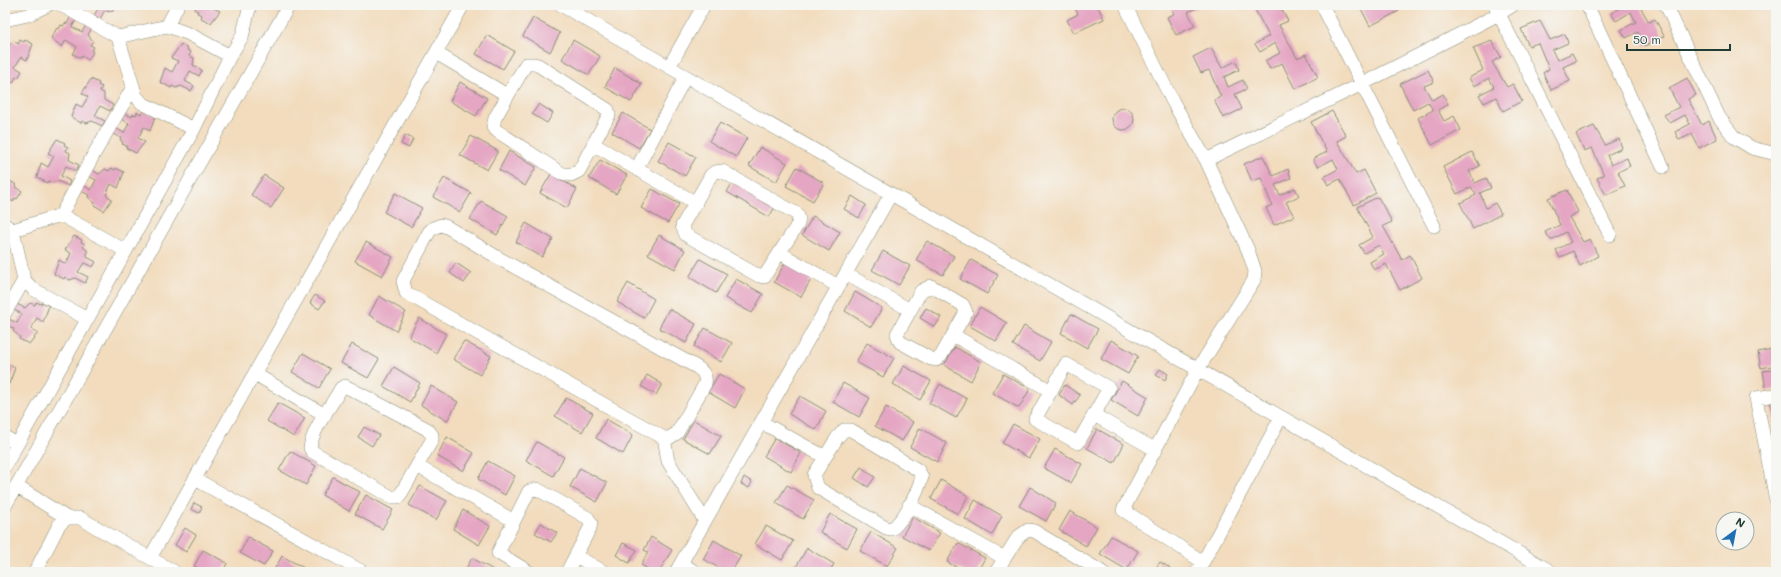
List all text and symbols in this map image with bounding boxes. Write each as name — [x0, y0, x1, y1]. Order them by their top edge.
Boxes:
scale bar — [1627, 26, 1730, 52]
text: 50 m — [1633, 31, 1661, 47]
north arrow — [1715, 511, 1755, 551]
text: N — [1733, 514, 1748, 531]

